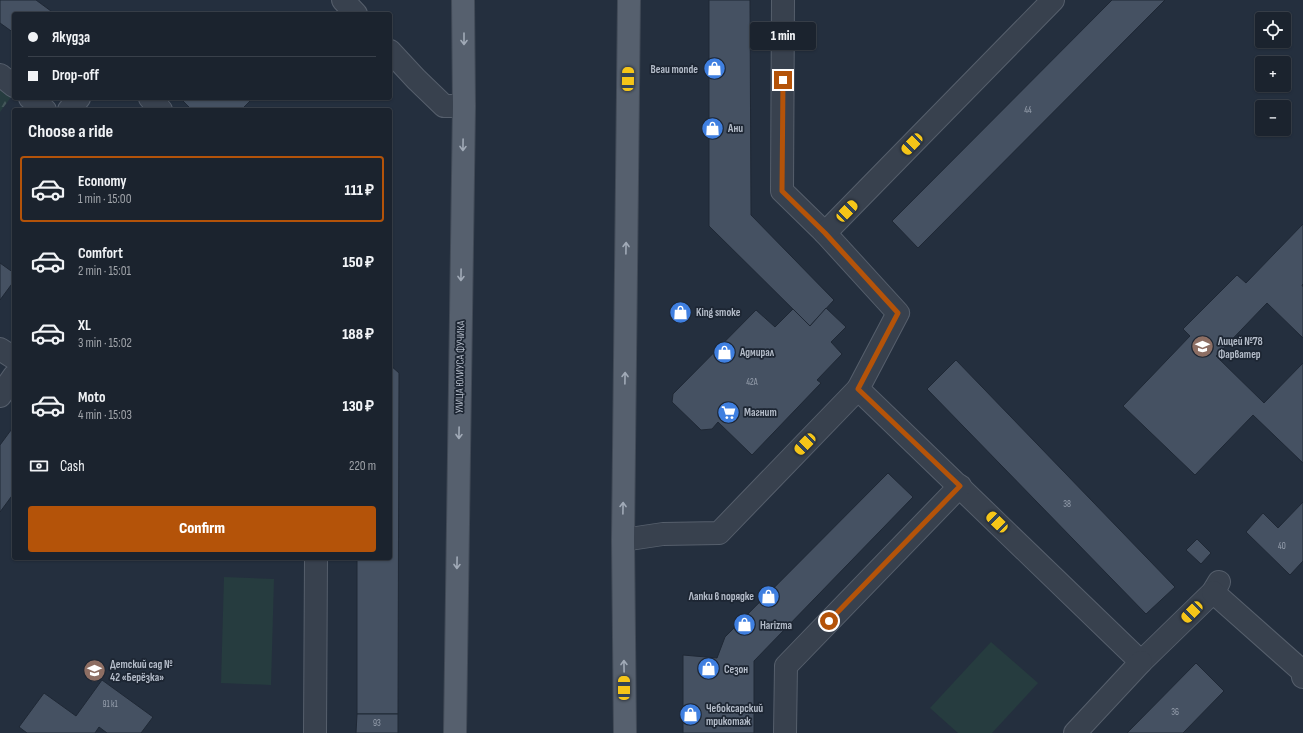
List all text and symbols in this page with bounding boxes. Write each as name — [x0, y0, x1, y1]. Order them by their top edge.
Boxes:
map controls — [1255, 12, 1291, 136]
button: locate — [1255, 12, 1291, 48]
callout: 1 min — [750, 22, 816, 50]
text: Якудза — [52, 28, 90, 47]
text: 1 min — [771, 28, 795, 44]
one-way arrow — [460, 32, 468, 45]
shop icon: Beau monde — [701, 56, 727, 82]
button: + — [1255, 56, 1291, 92]
place label: Beau monde — [651, 63, 698, 76]
text: Drop-off — [52, 66, 99, 85]
car — [622, 67, 634, 91]
route end — [774, 71, 792, 89]
button: − — [1255, 100, 1291, 136]
house number: 44 — [1024, 105, 1032, 116]
shop icon: Ани — [700, 115, 726, 141]
text: Choose a ride — [28, 121, 113, 142]
place label: Ани — [727, 122, 743, 135]
car — [899, 131, 925, 157]
one-way arrow — [459, 138, 467, 151]
icon: car — [30, 171, 66, 207]
text: Economy — [78, 172, 127, 191]
text: 111 ₽ — [345, 181, 374, 200]
text: 1 min · 15:00 — [78, 191, 131, 207]
car — [834, 198, 860, 224]
one-way arrow — [622, 242, 630, 255]
icon: car — [30, 243, 66, 279]
text: Comfort — [78, 244, 123, 263]
text: 150 ₽ — [343, 253, 374, 272]
text: 2 min · 15:01 — [78, 263, 131, 279]
one-way arrow — [457, 268, 465, 281]
shop icon: King smoke — [667, 299, 693, 325]
place label: King smoke — [696, 306, 741, 319]
icon: car — [30, 315, 66, 351]
text: XL — [78, 316, 91, 335]
street label: УЛИЦА ЮЛИУСА ФУЧИКА — [453, 320, 467, 413]
text: 188 ₽ — [342, 325, 374, 344]
school or university icon: Лицей №78 Фарватер — [1189, 334, 1215, 360]
text: 3 min · 15:02 — [78, 335, 132, 351]
place label: Лицей №78 Фарватер — [1217, 335, 1263, 361]
shop icon: Адмирал — [711, 339, 737, 365]
place label: Адмирал — [739, 346, 775, 359]
one-way arrow — [621, 372, 629, 385]
house number: 42А — [746, 377, 758, 388]
icon: car — [30, 387, 66, 423]
text: Moto — [78, 388, 105, 407]
text: 130 ₽ — [343, 397, 374, 416]
supermarket icon: Магнит — [715, 399, 741, 425]
place label: Магнит — [744, 406, 777, 419]
text: 4 min · 15:03 — [78, 407, 132, 423]
one-way arrow — [455, 426, 463, 439]
car — [792, 431, 818, 457]
icon: cash — [28, 455, 50, 477]
text: Cash — [60, 457, 85, 476]
text: 220 m — [349, 458, 376, 474]
house number: 38 — [1063, 499, 1071, 510]
one-way arrow — [619, 502, 627, 515]
button: Confirm — [28, 506, 376, 552]
car — [984, 509, 1010, 535]
house number: 40 — [1278, 541, 1286, 552]
one-way arrow — [453, 556, 461, 569]
shop icon: Лапки в порядке — [756, 583, 782, 609]
place label: Лапки в порядке — [688, 590, 754, 603]
car — [1179, 599, 1205, 625]
shop icon: Harizma — [732, 612, 758, 638]
route start — [820, 612, 838, 630]
place label: Harizma — [760, 619, 793, 632]
shop icon: Сезон — [695, 656, 721, 682]
school or university icon: Детский сад № 42 «Берёзка» — [82, 657, 108, 683]
place label: Детский сад № 42 «Берёзка» — [110, 658, 173, 684]
one-way arrow — [620, 660, 628, 673]
place label: Сезон — [724, 663, 748, 676]
car — [618, 676, 630, 700]
house number: 91 к1 — [102, 699, 118, 710]
shop icon: Чебоксарский трикотаж — [677, 701, 703, 727]
place label: Чебоксарский трикотаж — [706, 702, 763, 728]
house number: 36 — [1171, 707, 1179, 718]
house number: 93 — [373, 718, 381, 729]

